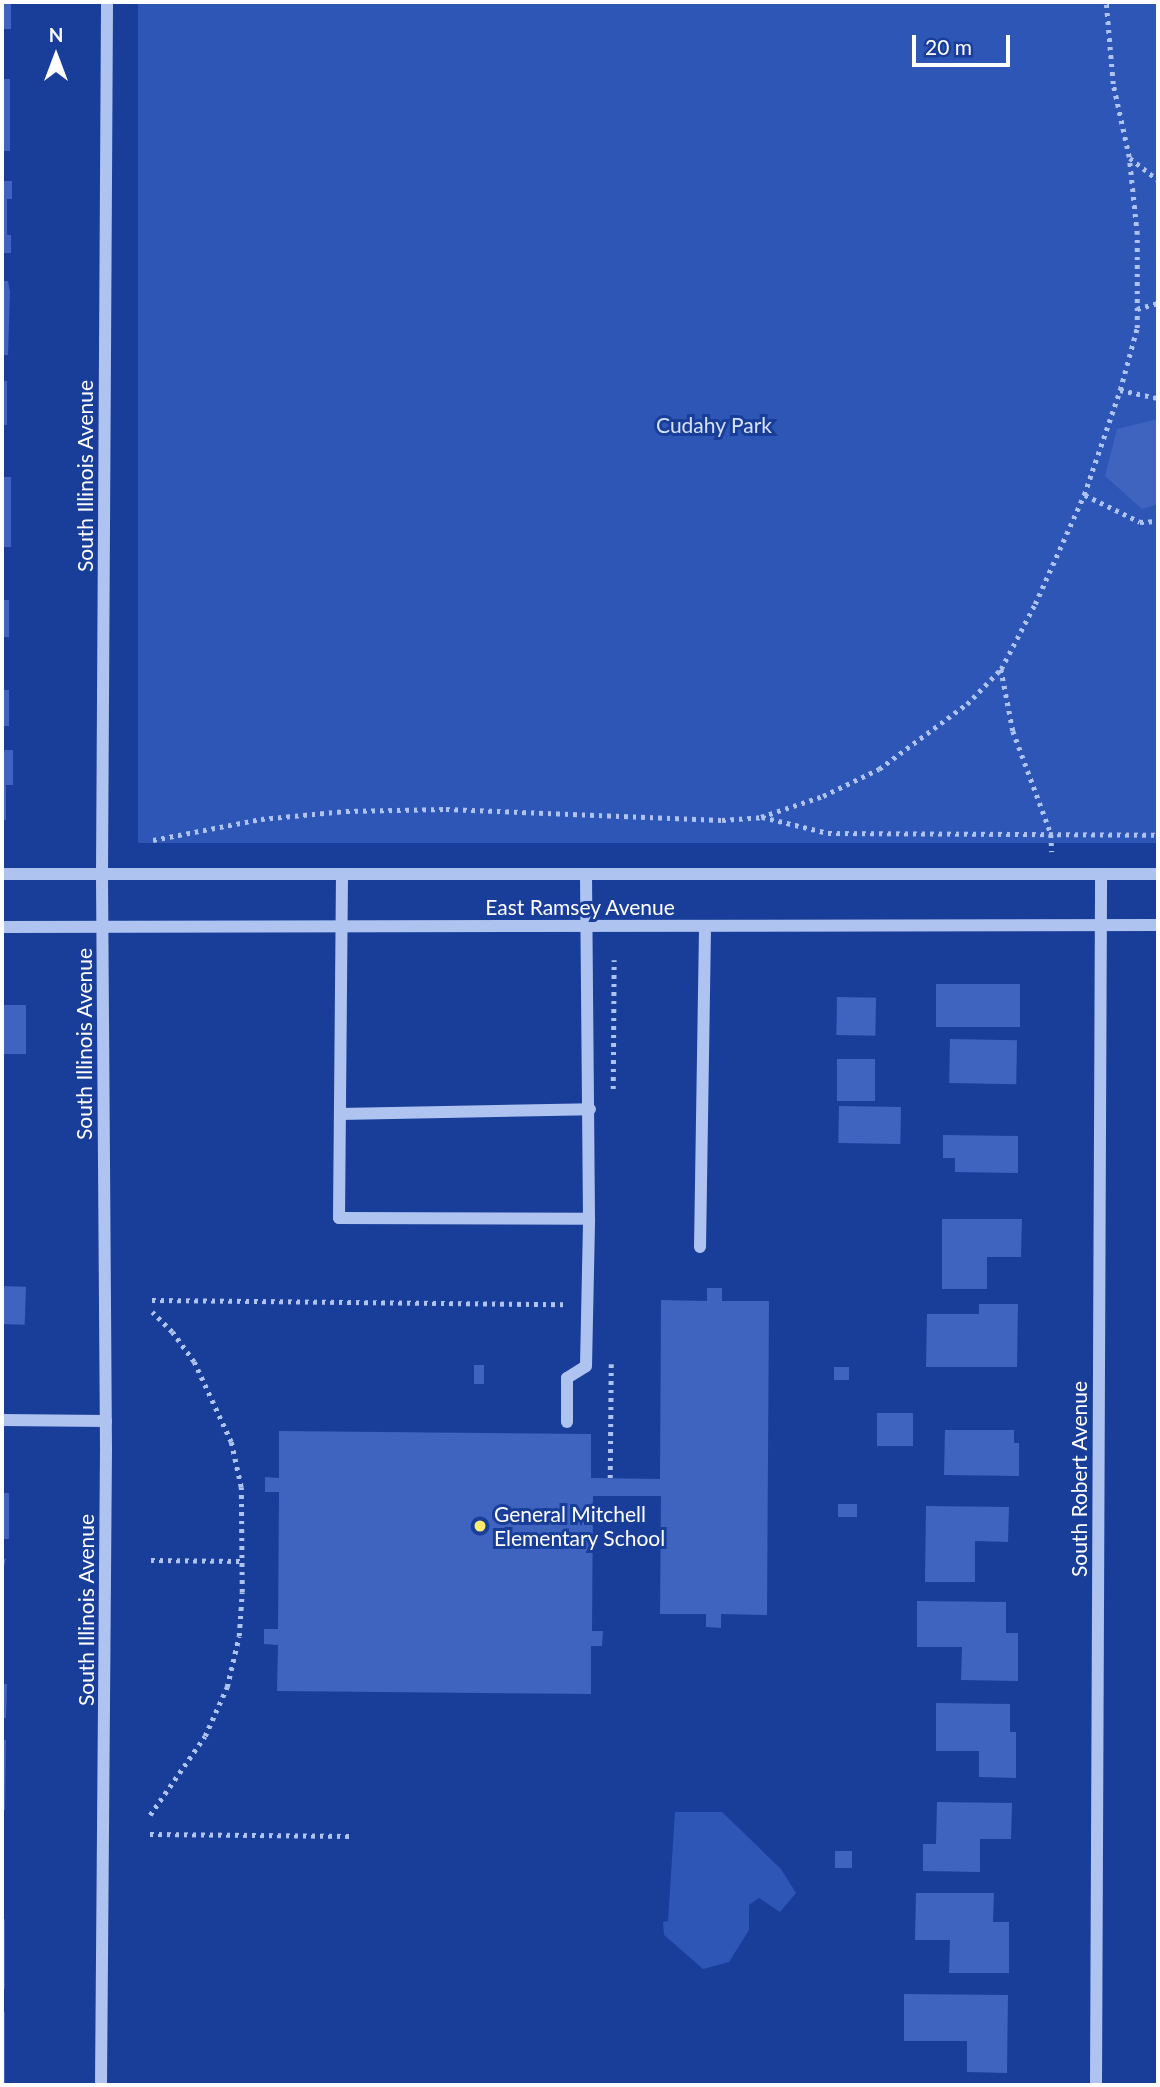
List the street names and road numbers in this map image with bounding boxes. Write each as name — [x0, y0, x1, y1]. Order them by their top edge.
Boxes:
street label: South Illinois Avenue — [72, 380, 98, 572]
street label: East Ramsey Avenue — [485, 894, 675, 920]
street label: South Illinois Avenue — [71, 948, 97, 1140]
street label: South Robert Avenue — [1066, 1381, 1092, 1577]
street label: South Illinois Avenue — [73, 1514, 99, 1706]

